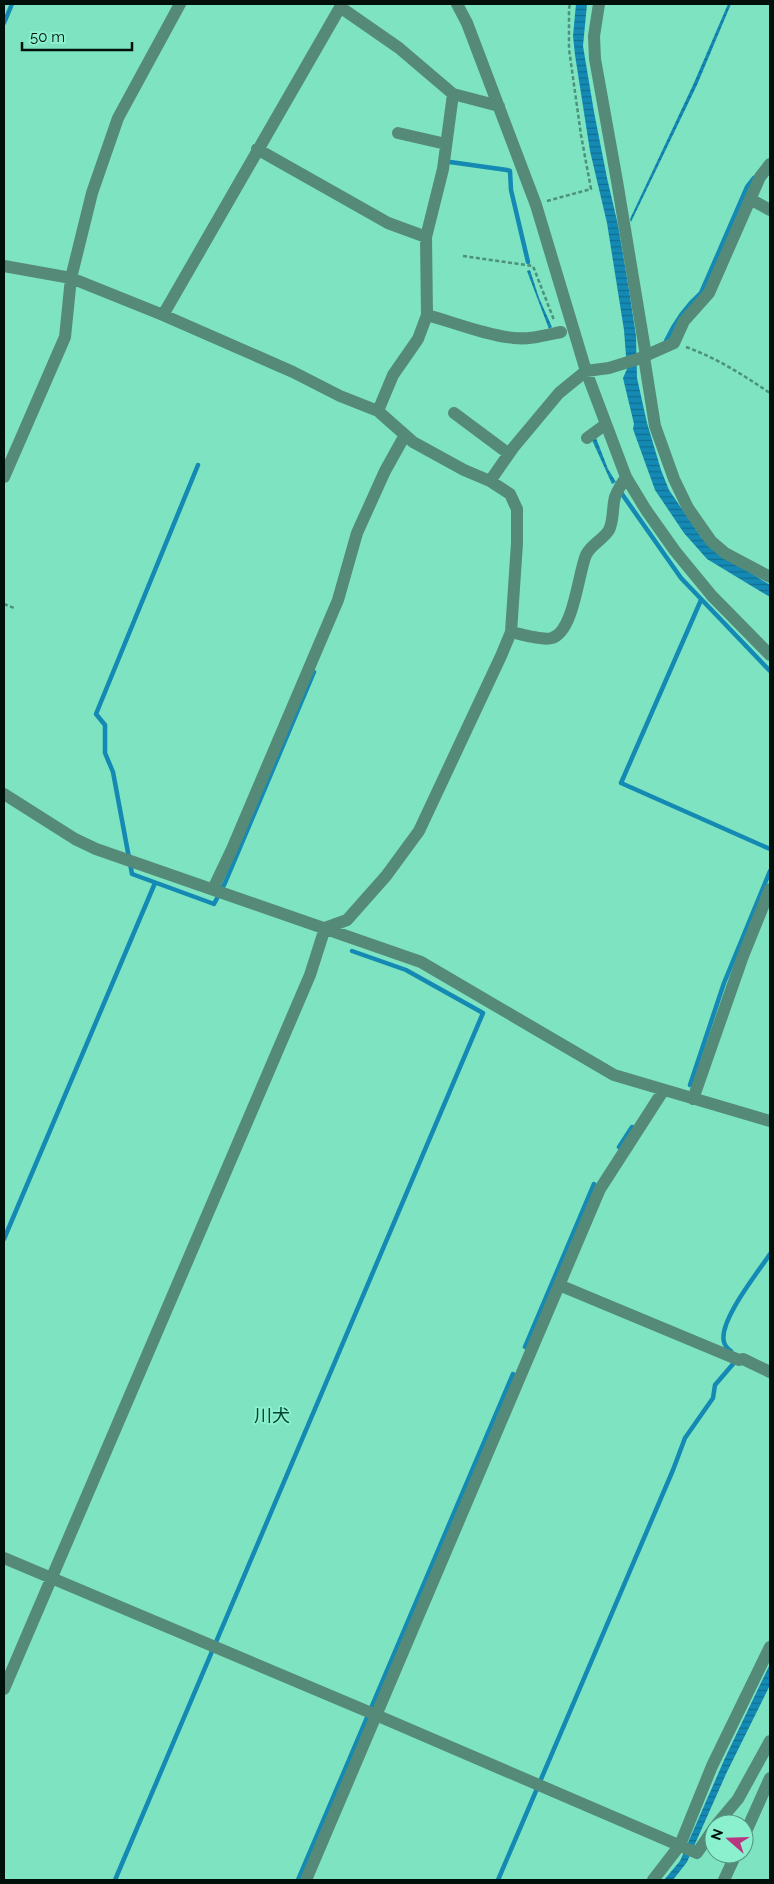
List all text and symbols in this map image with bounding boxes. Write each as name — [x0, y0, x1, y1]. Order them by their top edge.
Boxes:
scale bar — [22, 20, 132, 52]
text: 50 m — [30, 28, 65, 46]
district label: 川犬 — [254, 1405, 290, 1426]
north arrow — [704, 1814, 754, 1864]
text: N — [707, 1827, 726, 1842]

